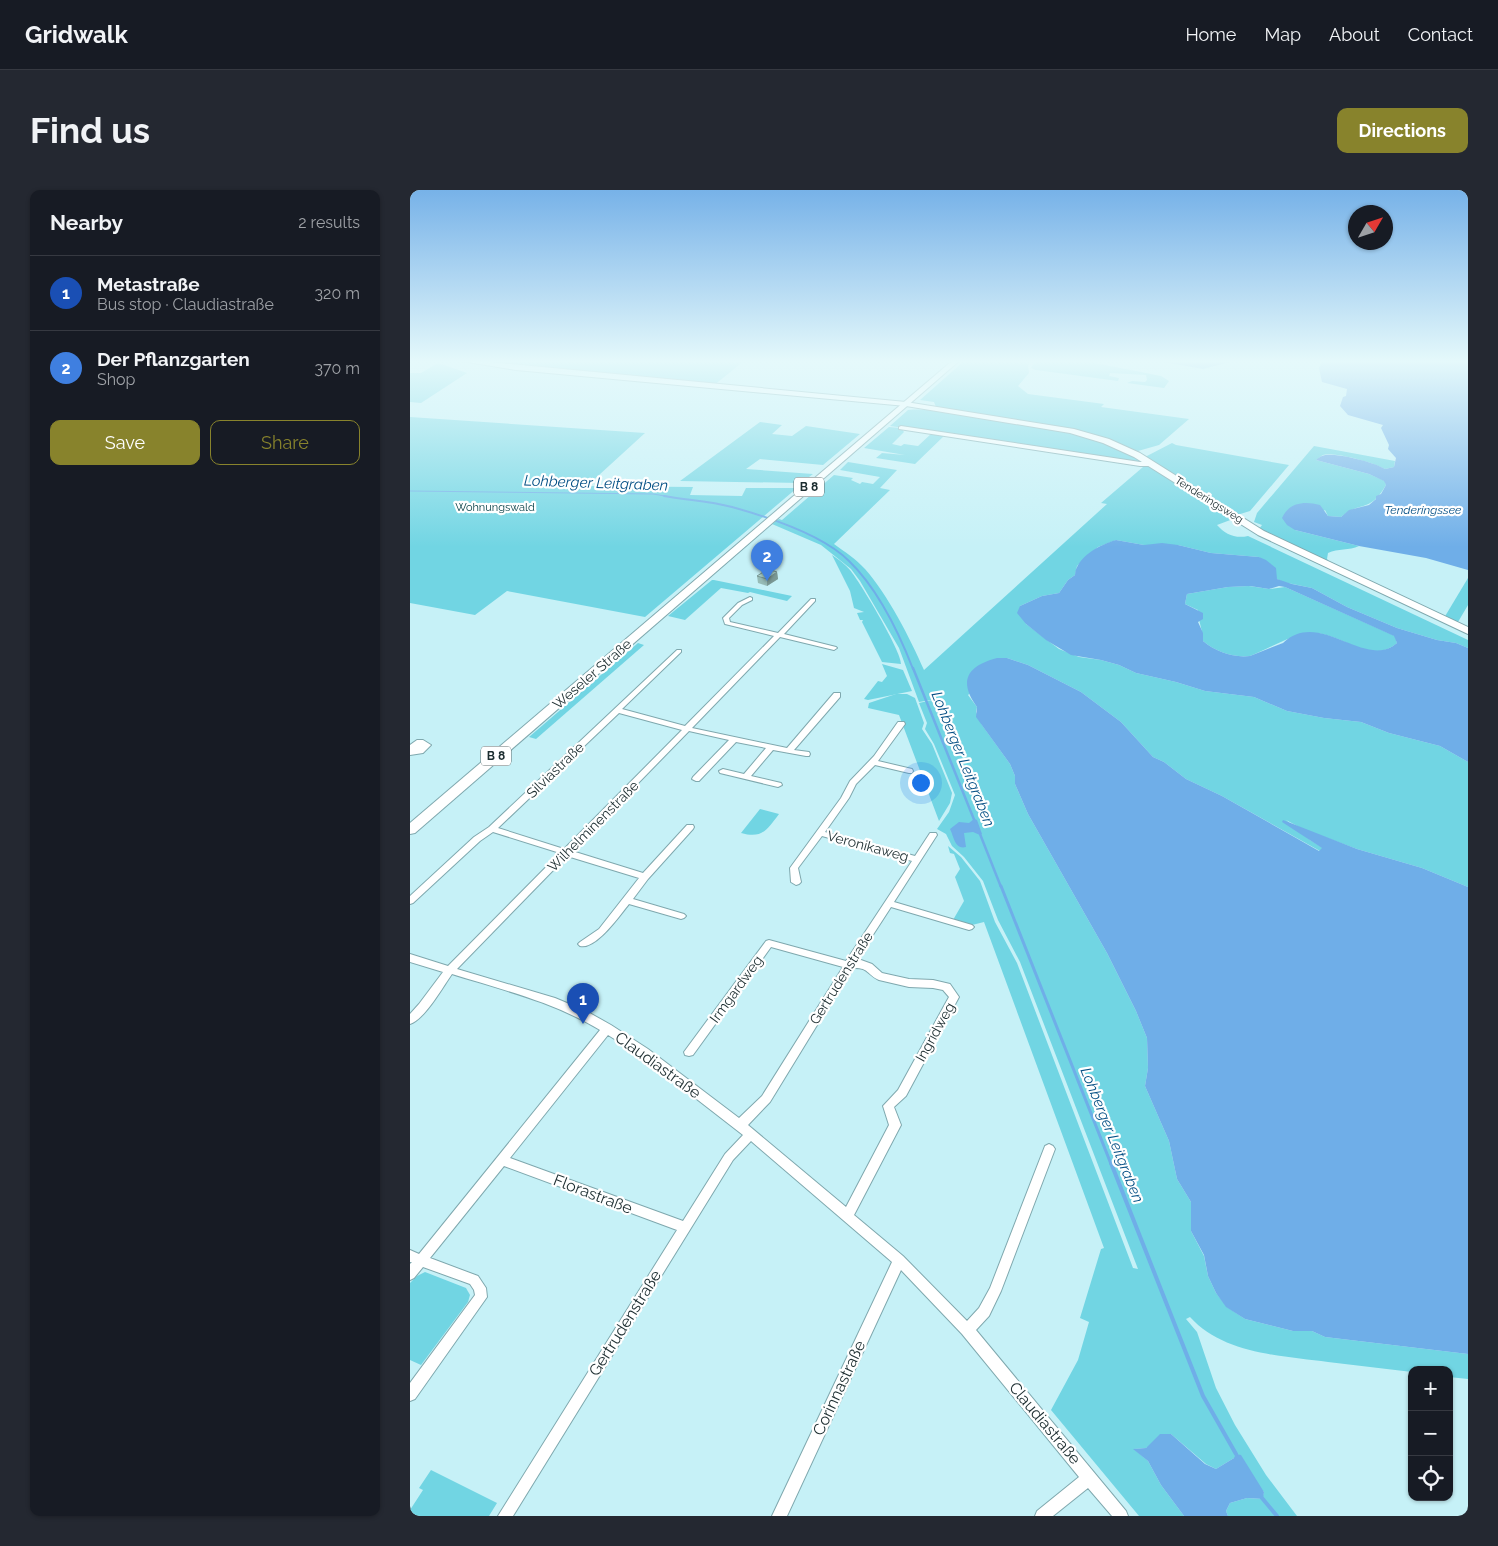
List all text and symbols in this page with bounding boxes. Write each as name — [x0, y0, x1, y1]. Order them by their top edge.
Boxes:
text: Gridwalk — [25, 20, 128, 49]
text: Home — [1185, 24, 1236, 45]
text: Map — [1264, 24, 1301, 45]
text: About — [1329, 24, 1380, 45]
text: Contact — [1408, 24, 1473, 45]
button: Directions — [1337, 108, 1468, 153]
text: Find us — [30, 110, 150, 151]
north arrow — [1348, 205, 1393, 250]
text: Nearby — [50, 210, 123, 235]
text: 2 results — [298, 213, 360, 232]
text: Metastraße — [97, 273, 200, 295]
text: 1 — [62, 284, 70, 303]
text: 320 m — [315, 284, 360, 303]
text: Bus stop · Claudiastraße — [97, 295, 274, 314]
text: Der Pflanzgarten — [97, 348, 250, 370]
text: 2 — [61, 359, 71, 378]
text: 370 m — [314, 359, 360, 378]
text: Shop — [97, 370, 135, 389]
button: Save — [50, 420, 200, 465]
button: Share — [210, 420, 360, 465]
water label: Lohberger Leitgraben — [524, 471, 668, 495]
street label: Tenderingsweg — [1172, 474, 1246, 526]
road number: B 8 — [794, 478, 824, 496]
park label: Wohnungswald — [455, 501, 535, 514]
water label: Tenderingssee — [1384, 503, 1462, 517]
pin: 2 — [751, 540, 783, 581]
street label: Weseler Straße — [550, 636, 634, 712]
water label: Lohberger Leitgraben — [928, 689, 998, 829]
street label: Silviastraße — [523, 739, 587, 801]
road number: B 8 — [481, 746, 511, 766]
your location — [908, 770, 934, 796]
street label: Wilhelminenstraße — [544, 777, 642, 875]
street label: Veronikaweg — [825, 827, 911, 865]
street label: Gertrudenstraße — [806, 929, 876, 1027]
street label: Irmgardweg — [706, 952, 766, 1026]
pin: 1 — [567, 983, 599, 1024]
street label: Ingridweg — [912, 1000, 958, 1064]
street label: Claudiastraße — [611, 1028, 705, 1102]
water label: Lohberger Leitgraben — [1077, 1065, 1147, 1205]
street label: Florastraße — [551, 1170, 635, 1218]
street label: Gertrudenstraße — [585, 1267, 665, 1379]
street label: Corinnastraße — [809, 1338, 869, 1438]
map controls — [1408, 1366, 1453, 1501]
button: + — [1408, 1366, 1453, 1411]
street label: Claudiastraße — [1005, 1378, 1085, 1468]
button: − — [1408, 1411, 1453, 1456]
button: locate — [1408, 1456, 1453, 1501]

